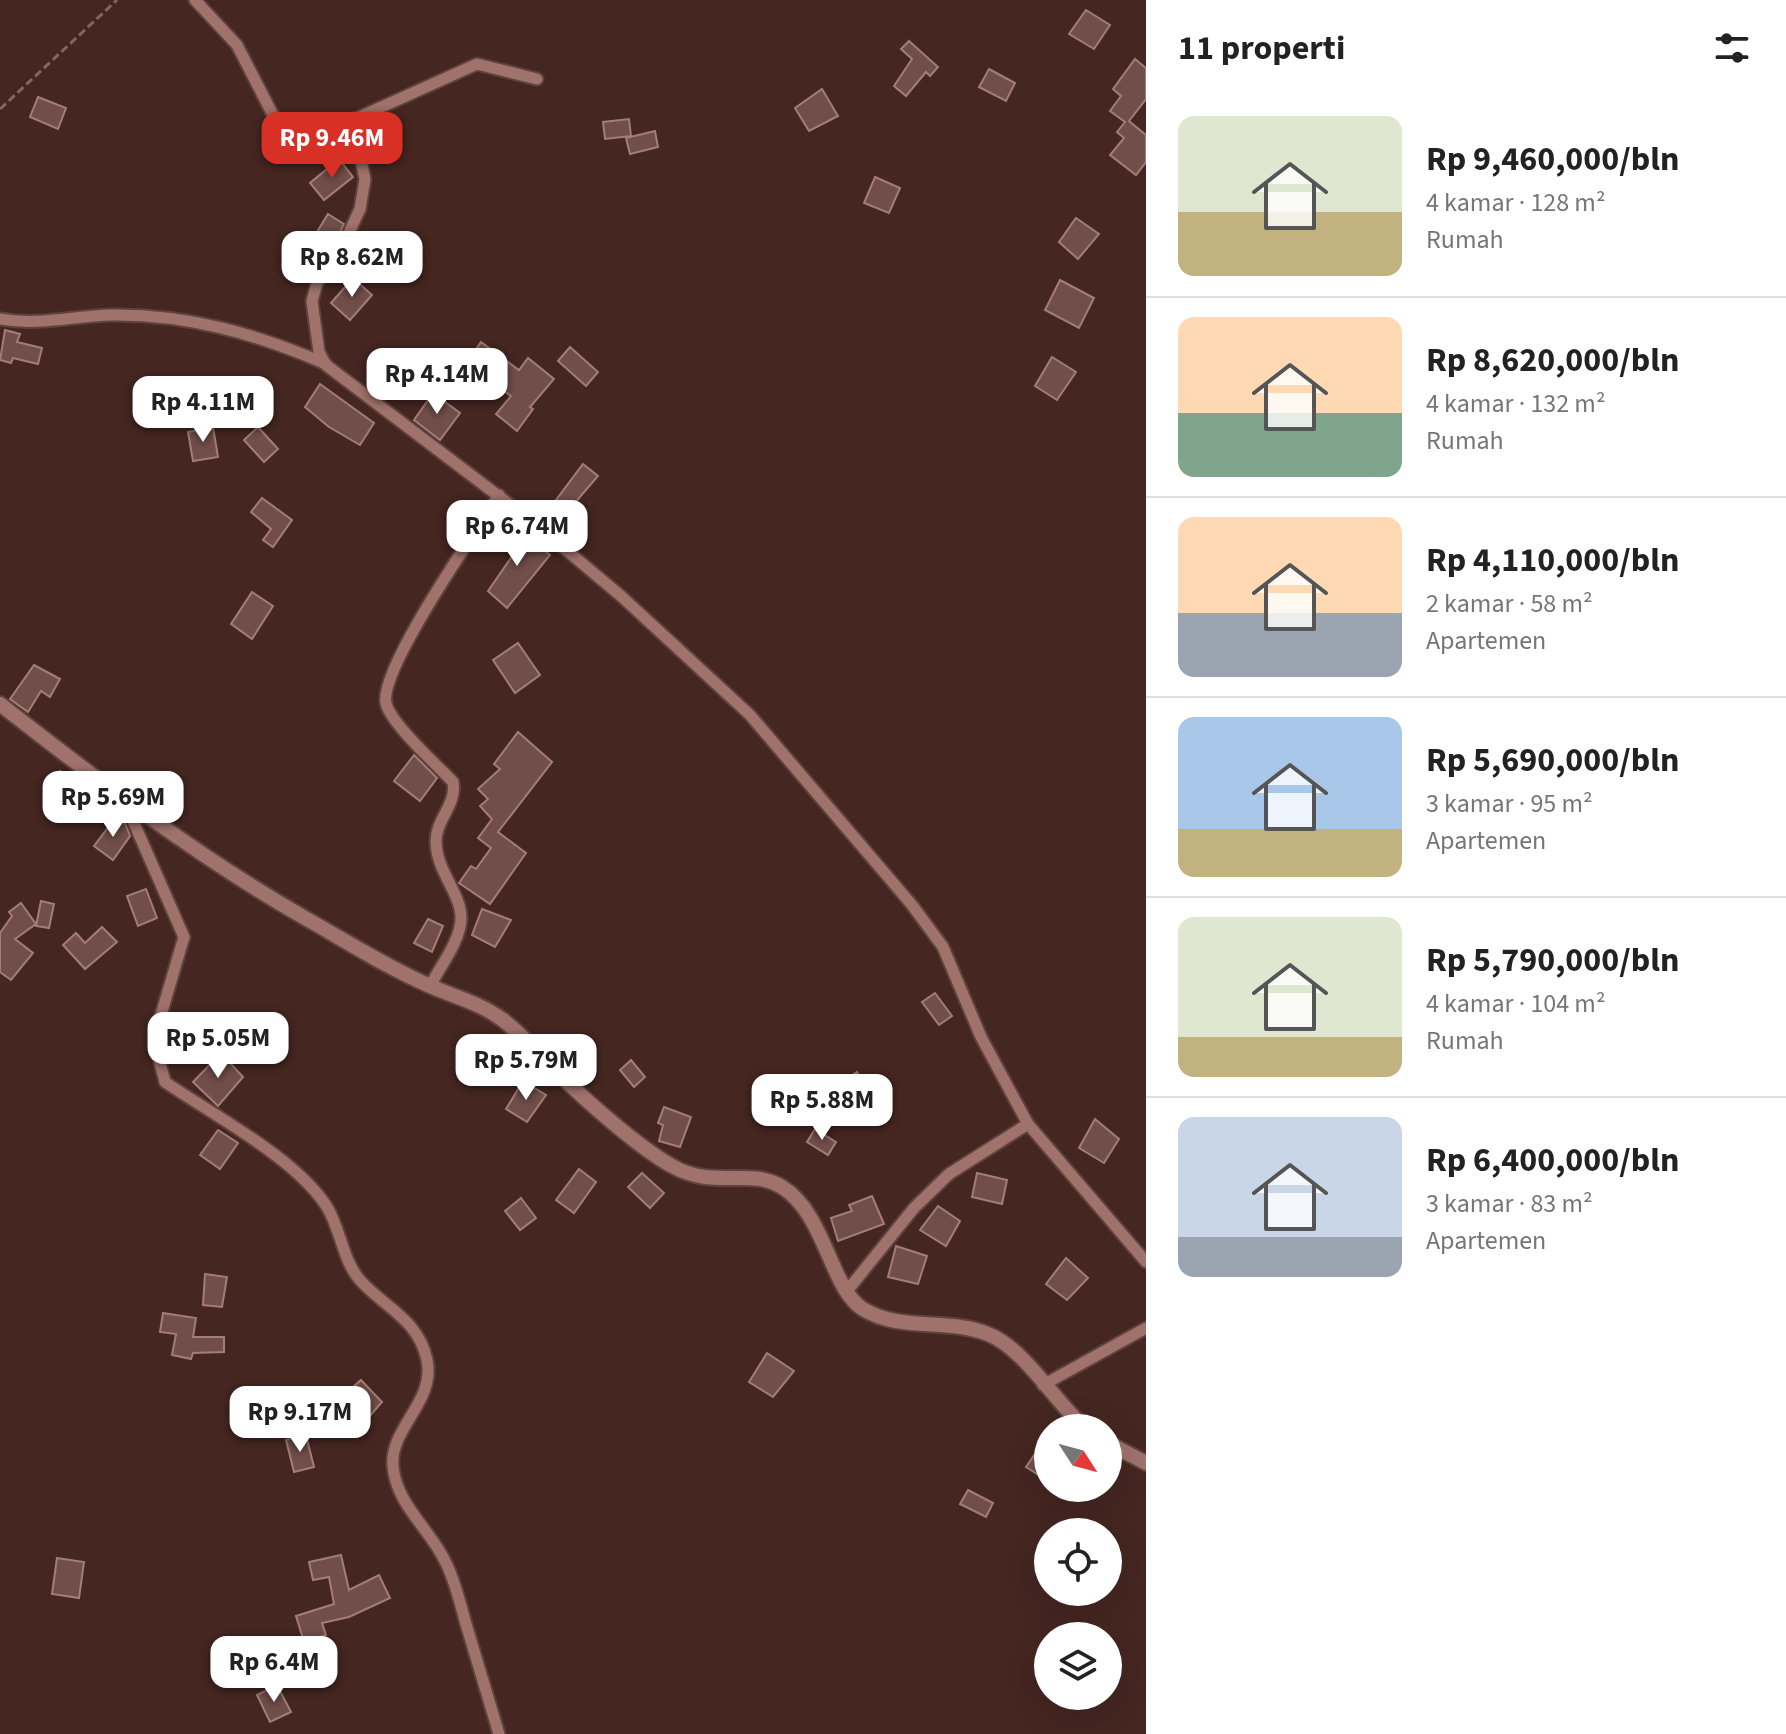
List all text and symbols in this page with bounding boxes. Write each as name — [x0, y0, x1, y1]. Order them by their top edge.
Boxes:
text: 11 properti — [1178, 24, 1345, 73]
icon: filters — [1710, 26, 1754, 70]
pin: Rp 9.46M — [249, 112, 415, 180]
text: Rp 9.46M — [280, 119, 384, 156]
text: Rp 9,460,000/bln — [1426, 135, 1679, 184]
icon: home — [1242, 148, 1338, 244]
text: 4 kamar · 128 m² — [1426, 184, 1605, 221]
text: Rumah — [1426, 221, 1504, 258]
pin: Rp 8.62M — [269, 231, 435, 299]
text: Rp 8.62M — [300, 238, 404, 275]
text: Rp 8,620,000/bln — [1426, 336, 1679, 385]
pin: Rp 4.14M — [354, 348, 520, 416]
icon: home — [1242, 349, 1338, 445]
text: Rp 4.14M — [385, 355, 489, 392]
pin: Rp 4.11M — [120, 376, 286, 444]
text: Rp 4.11M — [151, 383, 255, 420]
text: 4 kamar · 132 m² — [1426, 385, 1605, 422]
text: Rumah — [1426, 422, 1504, 459]
pin: Rp 6.74M — [434, 500, 600, 568]
text: Rp 6.74M — [465, 507, 569, 544]
text: Rp 4,110,000/bln — [1426, 536, 1679, 585]
icon: home — [1242, 549, 1338, 645]
text: 2 kamar · 58 m² — [1426, 585, 1593, 622]
text: Apartemen — [1426, 622, 1546, 659]
text: Rp 5,690,000/bln — [1426, 736, 1679, 785]
icon: home — [1242, 749, 1338, 845]
pin: Rp 5.69M — [30, 771, 196, 839]
text: Rp 5.69M — [61, 778, 165, 815]
text: 3 kamar · 95 m² — [1426, 785, 1593, 822]
text: Apartemen — [1426, 822, 1546, 859]
text: Rp 5,790,000/bln — [1426, 936, 1679, 985]
icon: home — [1242, 949, 1338, 1045]
text: 4 kamar · 104 m² — [1426, 985, 1605, 1022]
pin: Rp 5.05M — [135, 1012, 301, 1080]
text: Rp 5.05M — [166, 1019, 270, 1056]
text: Rumah — [1426, 1022, 1504, 1059]
pin: Rp 5.79M — [443, 1034, 609, 1102]
text: Rp 5.79M — [474, 1041, 578, 1078]
pin: Rp 5.88M — [739, 1074, 905, 1142]
text: Rp 5.88M — [770, 1081, 874, 1118]
text: Rp 6,400,000/bln — [1426, 1136, 1679, 1185]
icon: home — [1242, 1149, 1338, 1245]
text: 3 kamar · 83 m² — [1426, 1185, 1593, 1222]
text: Apartemen — [1426, 1222, 1546, 1259]
pin: Rp 9.17M — [217, 1386, 383, 1454]
text: Rp 9.17M — [248, 1393, 352, 1430]
north arrow — [1034, 1414, 1122, 1502]
map controls — [1034, 1414, 1122, 1710]
button: locate — [1034, 1518, 1122, 1606]
button: layers — [1034, 1622, 1122, 1710]
pin: Rp 6.4M — [200, 1636, 348, 1704]
text: Rp 6.4M — [228, 1643, 320, 1680]

